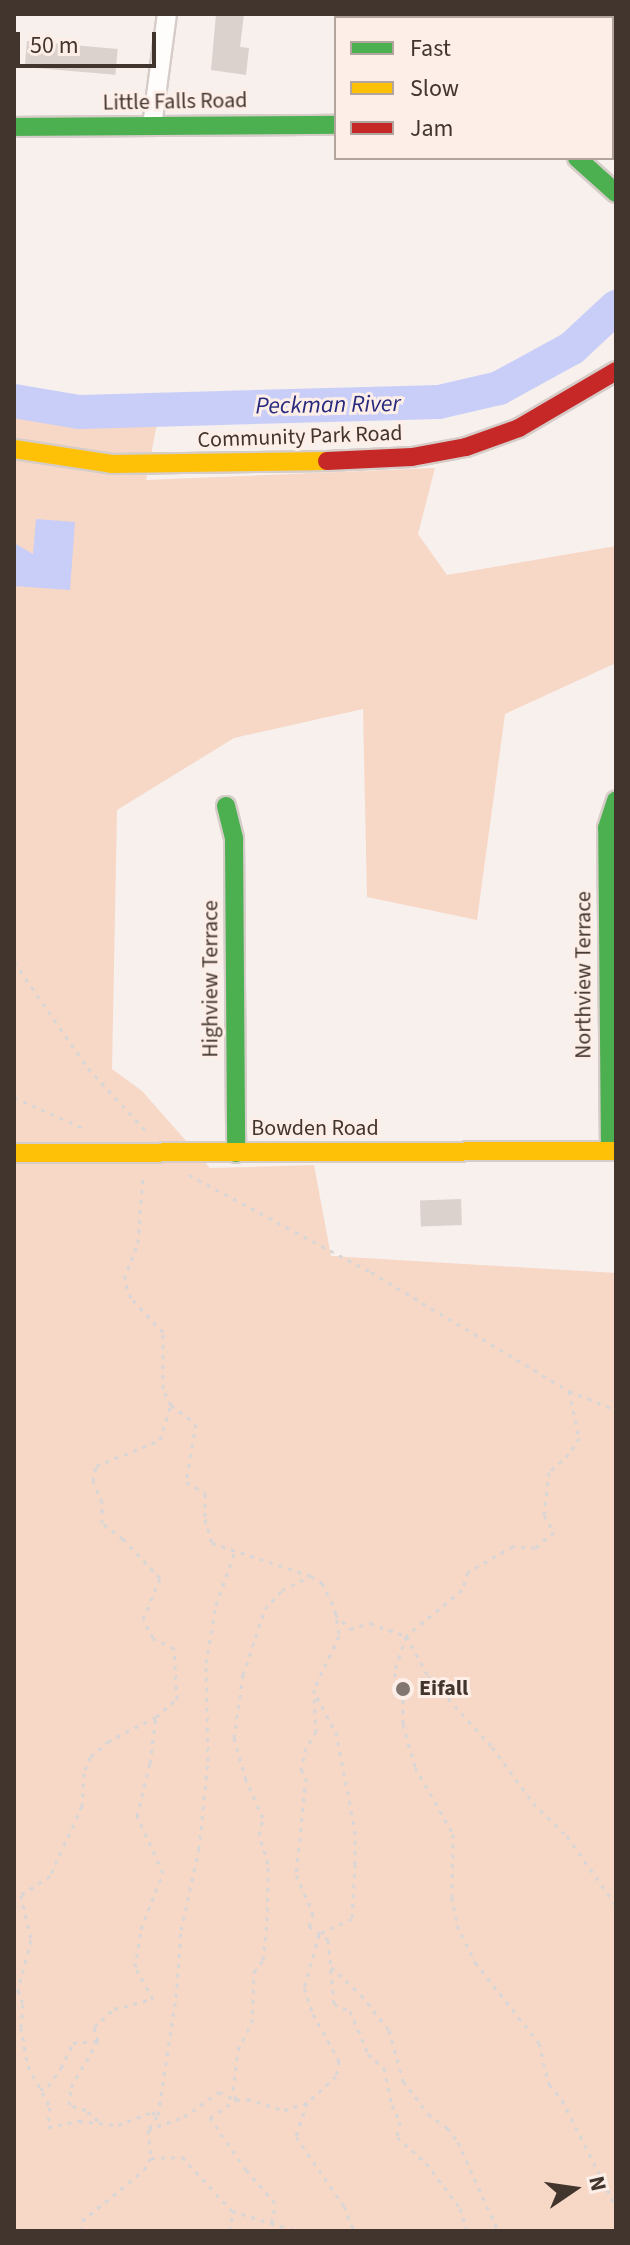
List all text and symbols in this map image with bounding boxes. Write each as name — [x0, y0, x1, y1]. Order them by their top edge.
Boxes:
scale bar — [20, 16, 160, 66]
legend — [334, 16, 614, 160]
text: 50 m — [30, 28, 79, 63]
text: Fast — [410, 31, 451, 66]
text: Slow — [410, 71, 459, 106]
street label: Little Falls Road — [102, 88, 248, 116]
text: Jam — [410, 111, 454, 146]
water label: Peckman River — [255, 389, 401, 421]
street label: Community Park Road — [197, 420, 403, 454]
street label: Northview Terrace — [571, 891, 597, 1059]
street label: Highview Terrace — [198, 900, 224, 1058]
street label: Bowden Road — [251, 1116, 379, 1142]
place label: Eifall — [419, 1676, 468, 1702]
marker: Eifall — [394, 1680, 412, 1698]
north arrow — [534, 2149, 614, 2229]
text: N — [580, 2173, 615, 2194]

